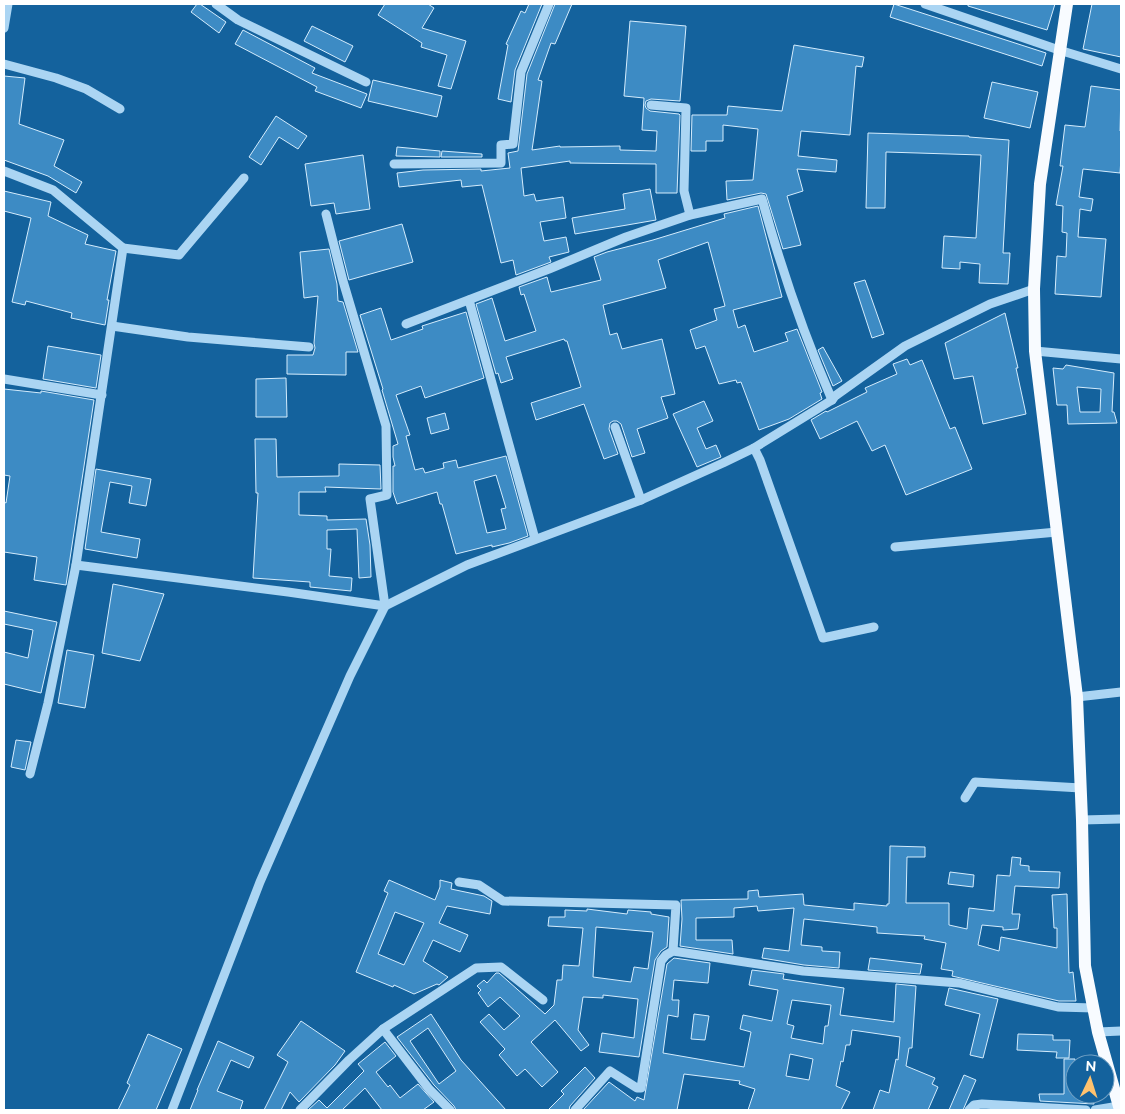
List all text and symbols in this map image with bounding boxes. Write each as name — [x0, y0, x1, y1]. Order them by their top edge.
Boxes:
north arrow — [1065, 1054, 1115, 1104]
text: N — [1085, 1058, 1097, 1074]

